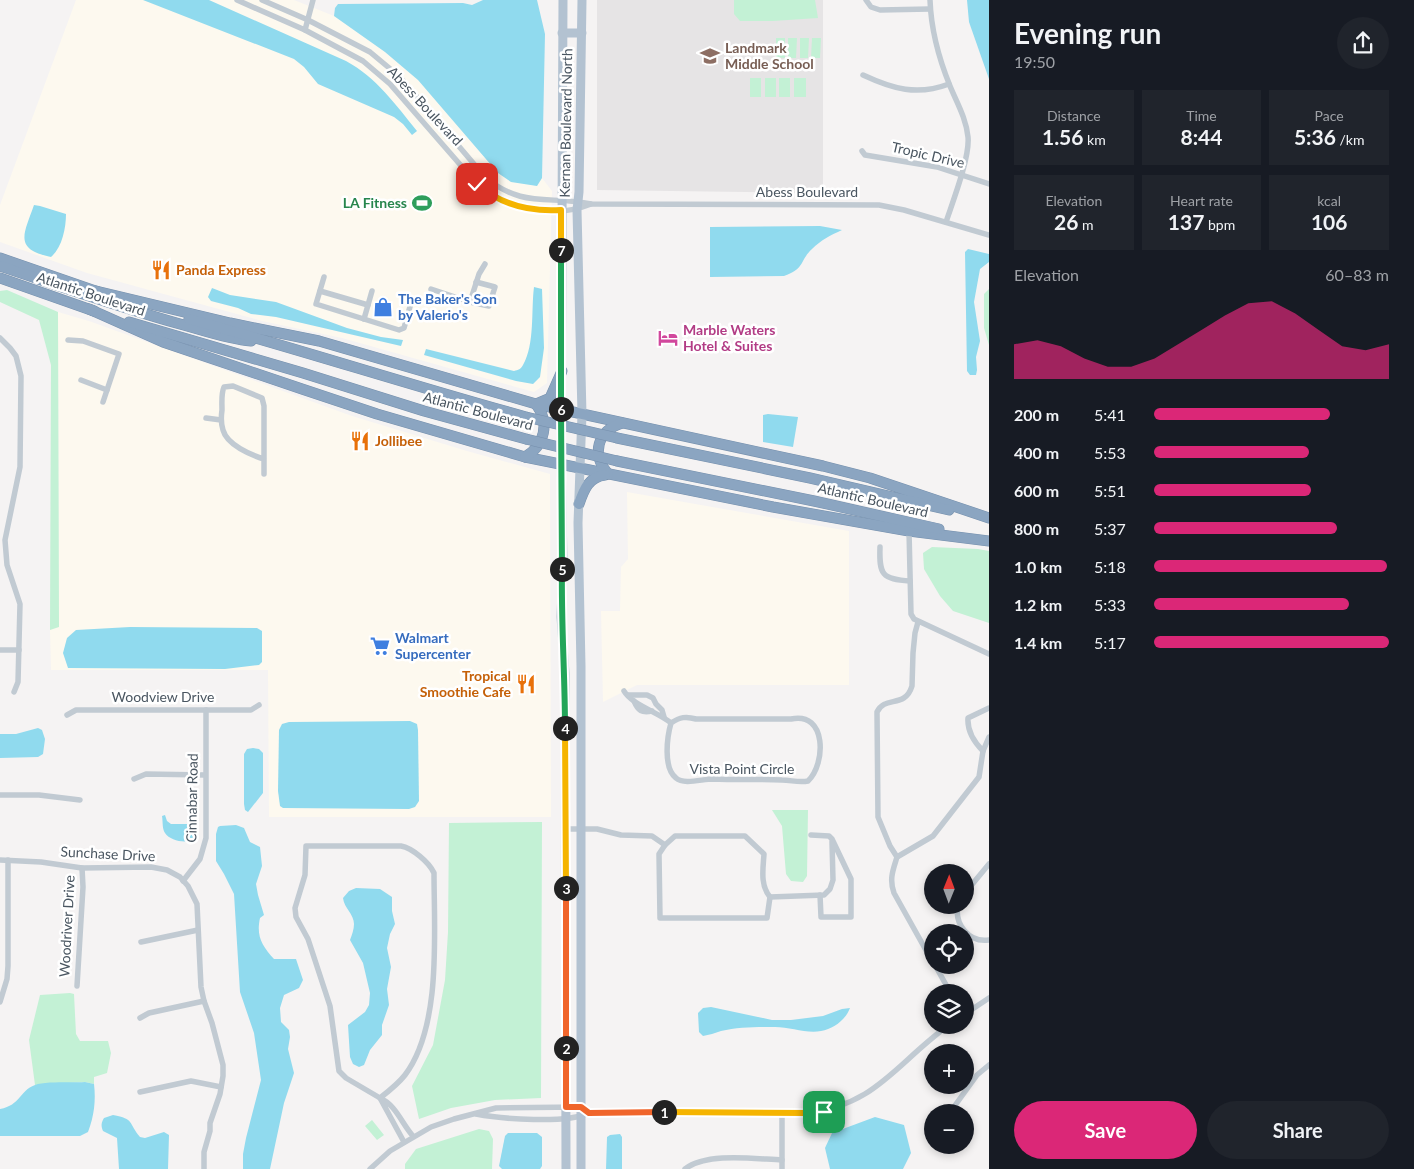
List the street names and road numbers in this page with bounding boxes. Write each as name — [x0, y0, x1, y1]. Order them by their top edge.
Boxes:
street label: Kernan Boulevard North — [556, 48, 575, 198]
street label: Abess Boulevard — [384, 62, 466, 149]
street label: Tropic Drive — [890, 138, 966, 171]
street label: Abess Boulevard — [756, 183, 858, 200]
street label: Atlantic Boulevard — [35, 268, 147, 319]
street label: Atlantic Boulevard — [421, 388, 535, 433]
street label: Atlantic Boulevard — [816, 479, 930, 520]
street label: Woodview Drive — [112, 688, 215, 705]
street label: Cinnabar Road — [182, 753, 201, 843]
street label: Vista Point Circle — [689, 760, 795, 777]
street label: Sunchase Drive — [60, 843, 156, 864]
street label: Woodriver Drive — [55, 875, 78, 977]

